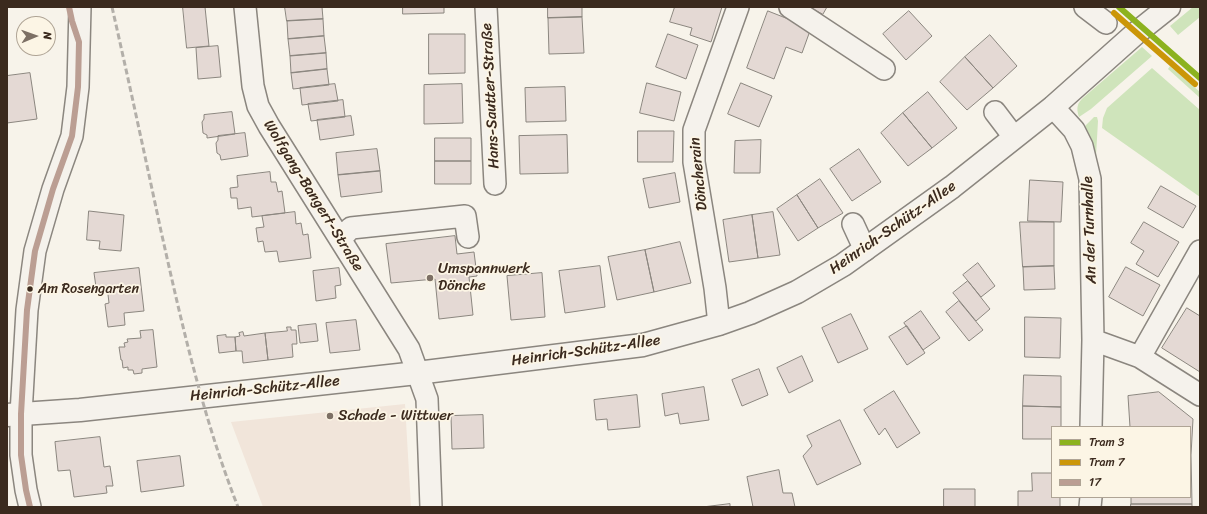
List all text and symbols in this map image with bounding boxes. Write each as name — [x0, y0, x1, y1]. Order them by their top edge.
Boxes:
north arrow — [16, 16, 56, 56]
street label: Hans-Sautter-Straße — [478, 23, 504, 169]
text: N — [38, 31, 57, 40]
street label: Wolfgang-Bangert-Straße — [259, 117, 367, 275]
street label: Döncherain — [686, 136, 712, 212]
street label: An der Turnhalle — [1079, 176, 1101, 284]
street label: Heinrich-Schütz-Allee — [826, 177, 960, 279]
place label: Umspannwerk Dönche — [438, 260, 530, 295]
marker: Umspannwerk Dönche — [425, 273, 435, 283]
place label: Am Rosengarten — [38, 281, 139, 297]
marker: Am Rosengarten — [25, 284, 35, 294]
street label: Heinrich-Schütz-Allee — [510, 332, 662, 370]
street label: Heinrich-Schütz-Allee — [189, 372, 341, 406]
place label: Schade - Wittwer — [338, 407, 453, 425]
marker: Schade - Wittwer — [325, 411, 335, 421]
legend — [1051, 426, 1191, 498]
text: Tram 3 — [1089, 431, 1124, 453]
text: Tram 7 — [1089, 451, 1125, 473]
text: 17 — [1089, 471, 1101, 493]

